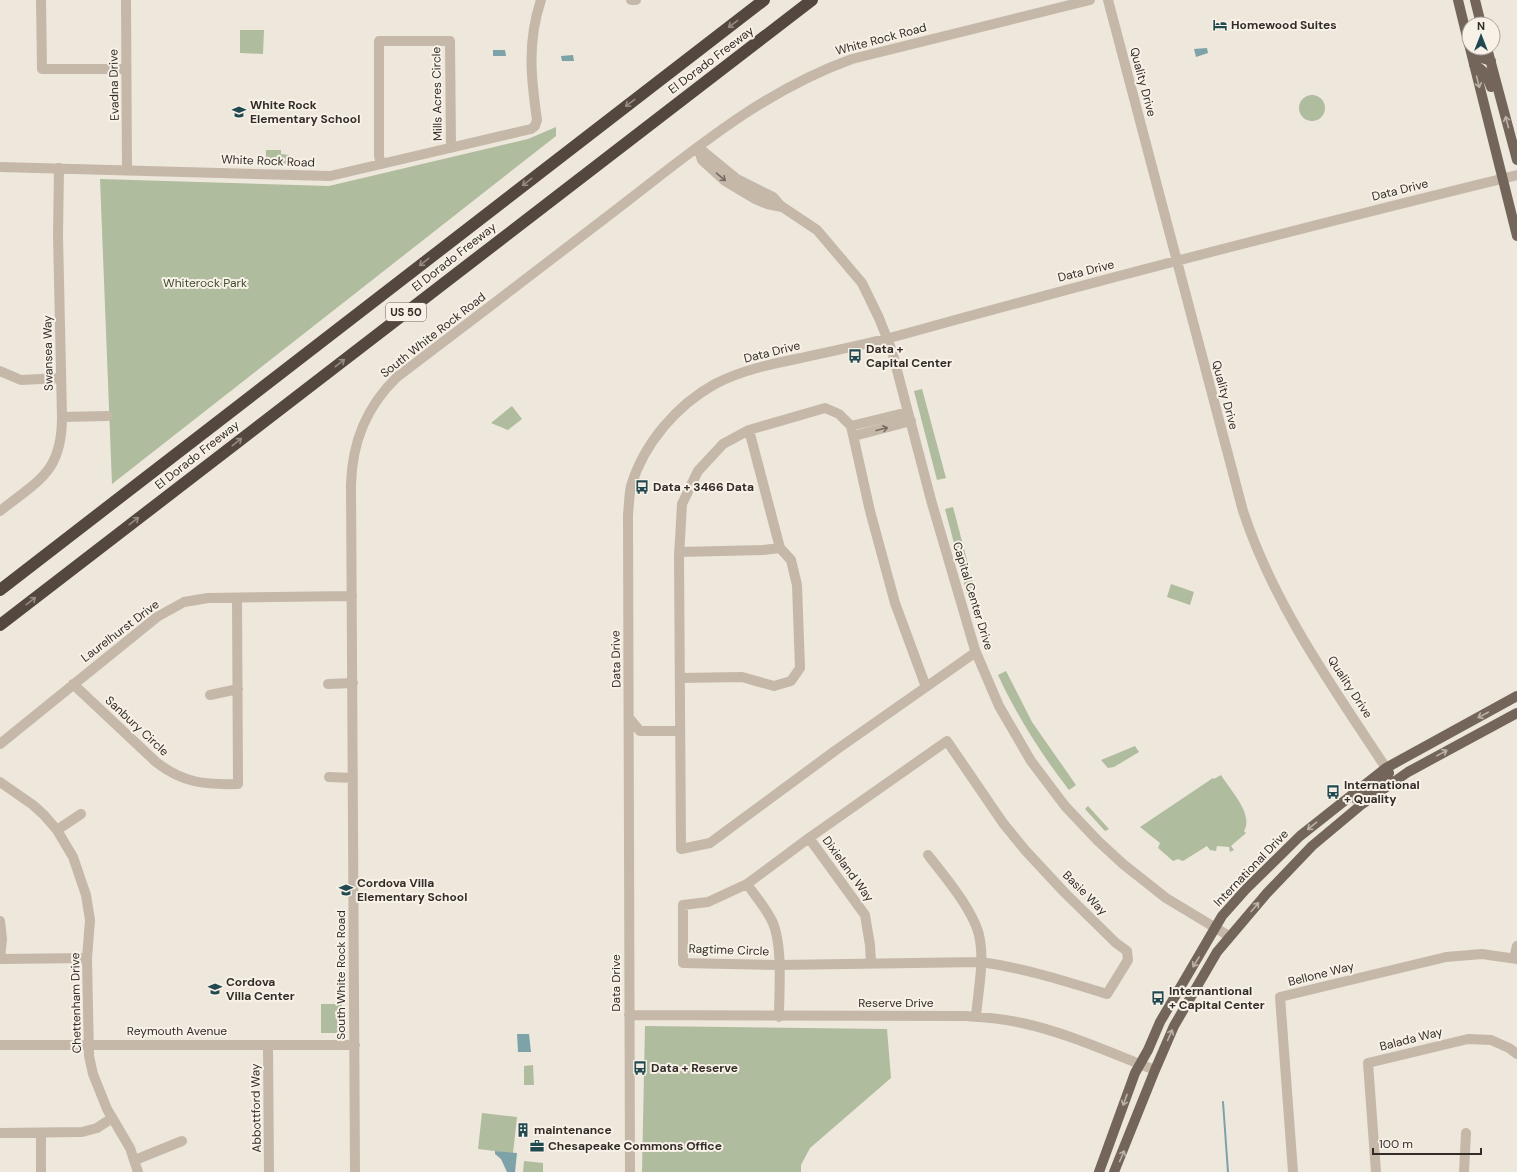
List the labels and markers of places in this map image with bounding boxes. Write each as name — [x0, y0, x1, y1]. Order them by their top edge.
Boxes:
hotel icon: Homewood Suites — [1212, 17, 1228, 33]
place label: Homewood Suites — [1231, 17, 1337, 33]
place label: White Rock Elementary School — [250, 97, 360, 127]
school or university icon: White Rock Elementary School — [231, 104, 247, 120]
place label: Data + Capital Center — [866, 341, 952, 371]
bus stop icon: Data + Capital Center — [847, 348, 863, 364]
bus stop icon: Data + 3466 Data — [634, 479, 650, 495]
place label: Data + 3466 Data — [653, 479, 754, 495]
place label: International + Quality — [1344, 777, 1420, 807]
bus stop icon: International + Quality — [1325, 784, 1341, 800]
place label: Cordova Villa Elementary School — [357, 875, 467, 905]
school or university icon: Cordova Villa Elementary School — [338, 882, 354, 898]
place label: Cordova Villa Center — [226, 974, 295, 1004]
school or university icon: Cordova Villa Center — [207, 981, 223, 997]
place label: Internantional + Capital Center — [1169, 983, 1265, 1013]
bus stop icon: Internantional + Capital Center — [1150, 990, 1166, 1006]
bus stop icon: Data + Reserve — [632, 1060, 648, 1076]
place label: Data + Reserve — [651, 1060, 738, 1076]
building icon: maintenance — [515, 1122, 531, 1138]
place label: maintenance — [534, 1122, 612, 1138]
office icon: Chesapeake Commons Office — [529, 1138, 545, 1154]
place label: Chesapeake Commons Office — [548, 1138, 722, 1154]

